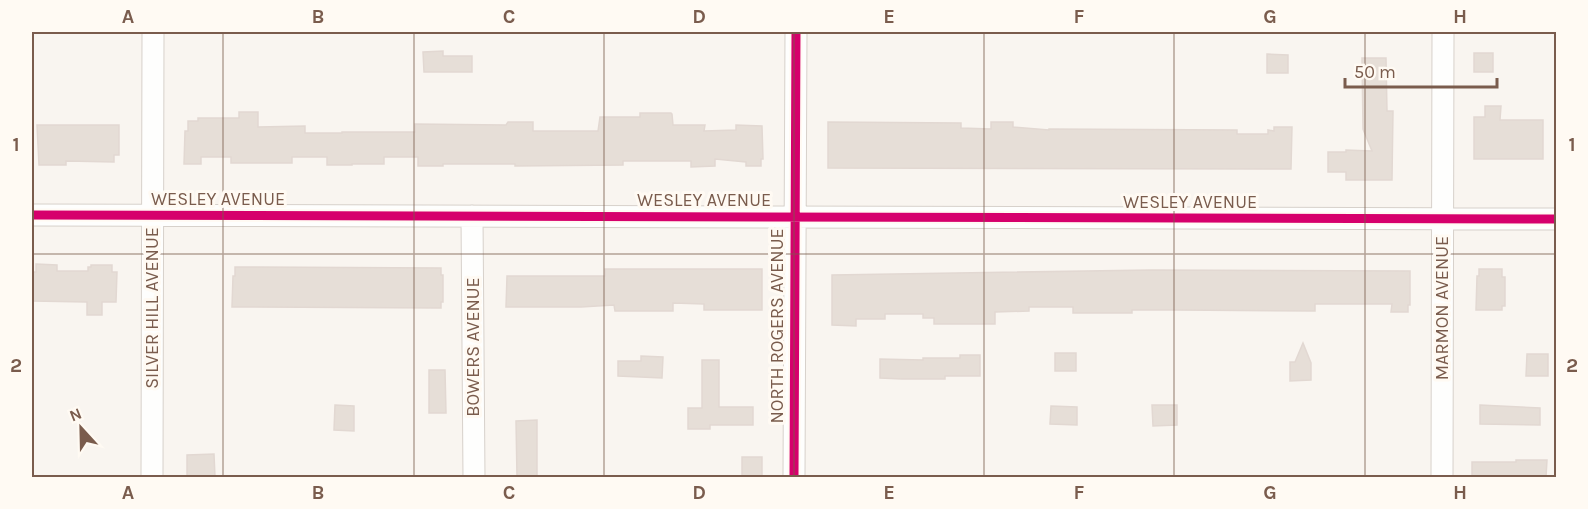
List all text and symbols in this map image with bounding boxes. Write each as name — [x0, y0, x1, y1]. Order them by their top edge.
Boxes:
text: A — [122, 5, 135, 28]
text: B — [312, 5, 324, 28]
text: C — [503, 5, 515, 28]
text: D — [692, 5, 706, 28]
text: E — [883, 5, 895, 28]
text: F — [1074, 5, 1085, 28]
text: G — [1263, 5, 1277, 28]
text: H — [1453, 5, 1467, 28]
scale bar — [1345, 51, 1496, 89]
text: 50 m — [1354, 61, 1396, 83]
text: 1 — [12, 133, 20, 156]
text: 1 — [1568, 133, 1576, 156]
street label: WESLEY AVENUE — [151, 188, 285, 210]
street label: WESLEY AVENUE — [637, 189, 771, 211]
street label: WESLEY AVENUE — [1123, 191, 1257, 213]
street label: SILVER HILL AVENUE — [141, 227, 163, 389]
street label: NORTH ROGERS AVENUE — [766, 228, 788, 424]
street label: MARMON AVENUE — [1431, 236, 1453, 380]
street label: BOWERS AVENUE — [462, 277, 484, 417]
text: 2 — [10, 354, 22, 377]
text: 2 — [1566, 354, 1578, 377]
north arrow — [51, 398, 111, 458]
text: N — [67, 404, 84, 426]
text: A — [122, 481, 135, 504]
text: B — [312, 481, 324, 504]
text: C — [503, 481, 515, 504]
text: D — [692, 481, 706, 504]
text: E — [883, 481, 895, 504]
text: F — [1074, 481, 1085, 504]
text: G — [1263, 481, 1277, 504]
text: H — [1453, 481, 1467, 504]

